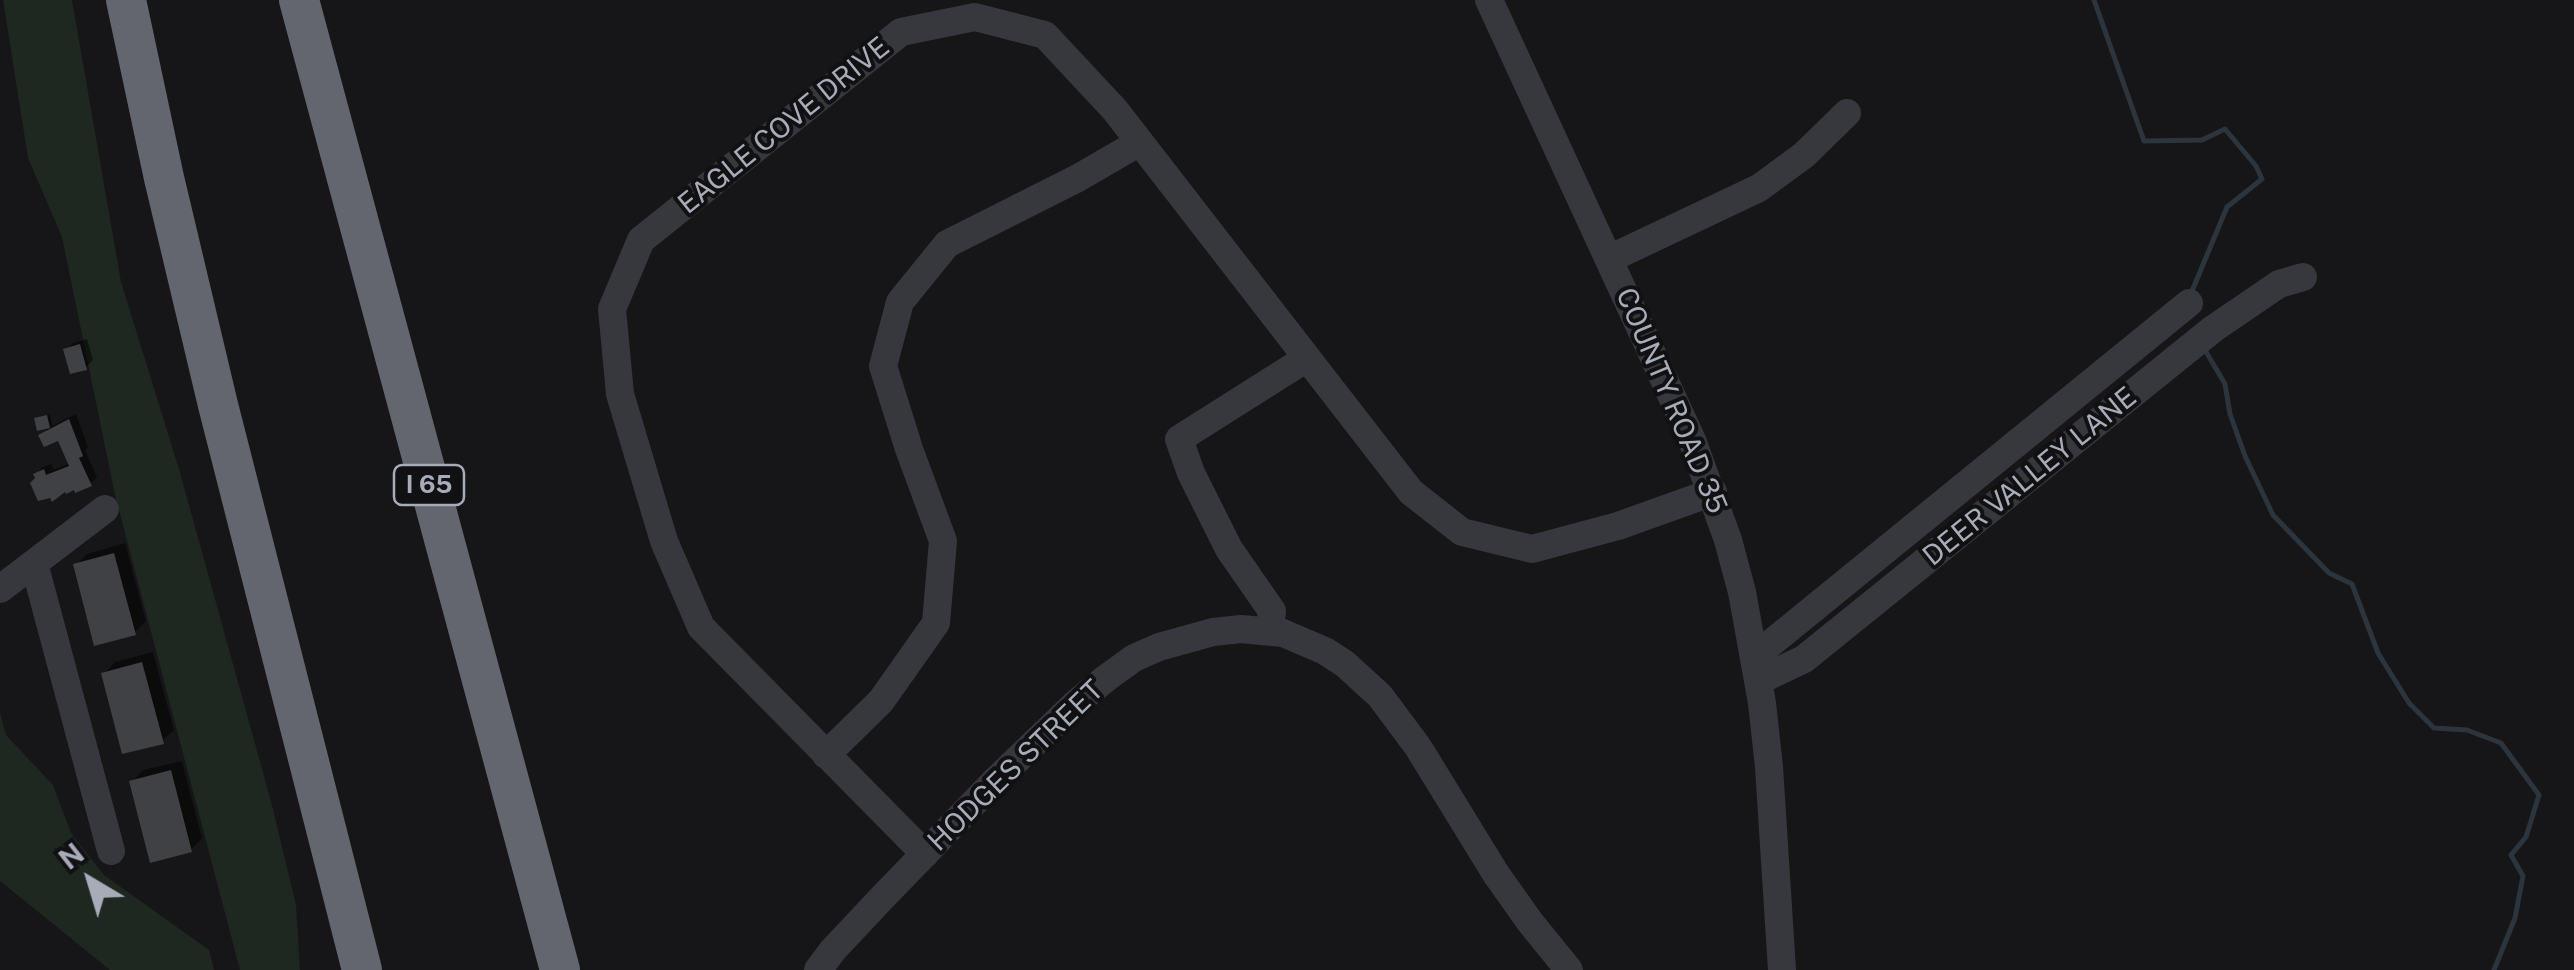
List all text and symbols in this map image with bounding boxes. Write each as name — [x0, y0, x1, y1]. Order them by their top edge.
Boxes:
street label: EAGLE COVE DRIVE — [672, 31, 896, 221]
street label: COUNTY ROAD 35 — [1608, 283, 1734, 519]
street label: DEER VALLEY LANE — [1917, 381, 2143, 573]
road number: I 65 — [394, 465, 464, 505]
street label: HODGES STREET — [921, 674, 1111, 858]
north arrow — [40, 830, 140, 930]
text: N — [52, 836, 90, 876]

